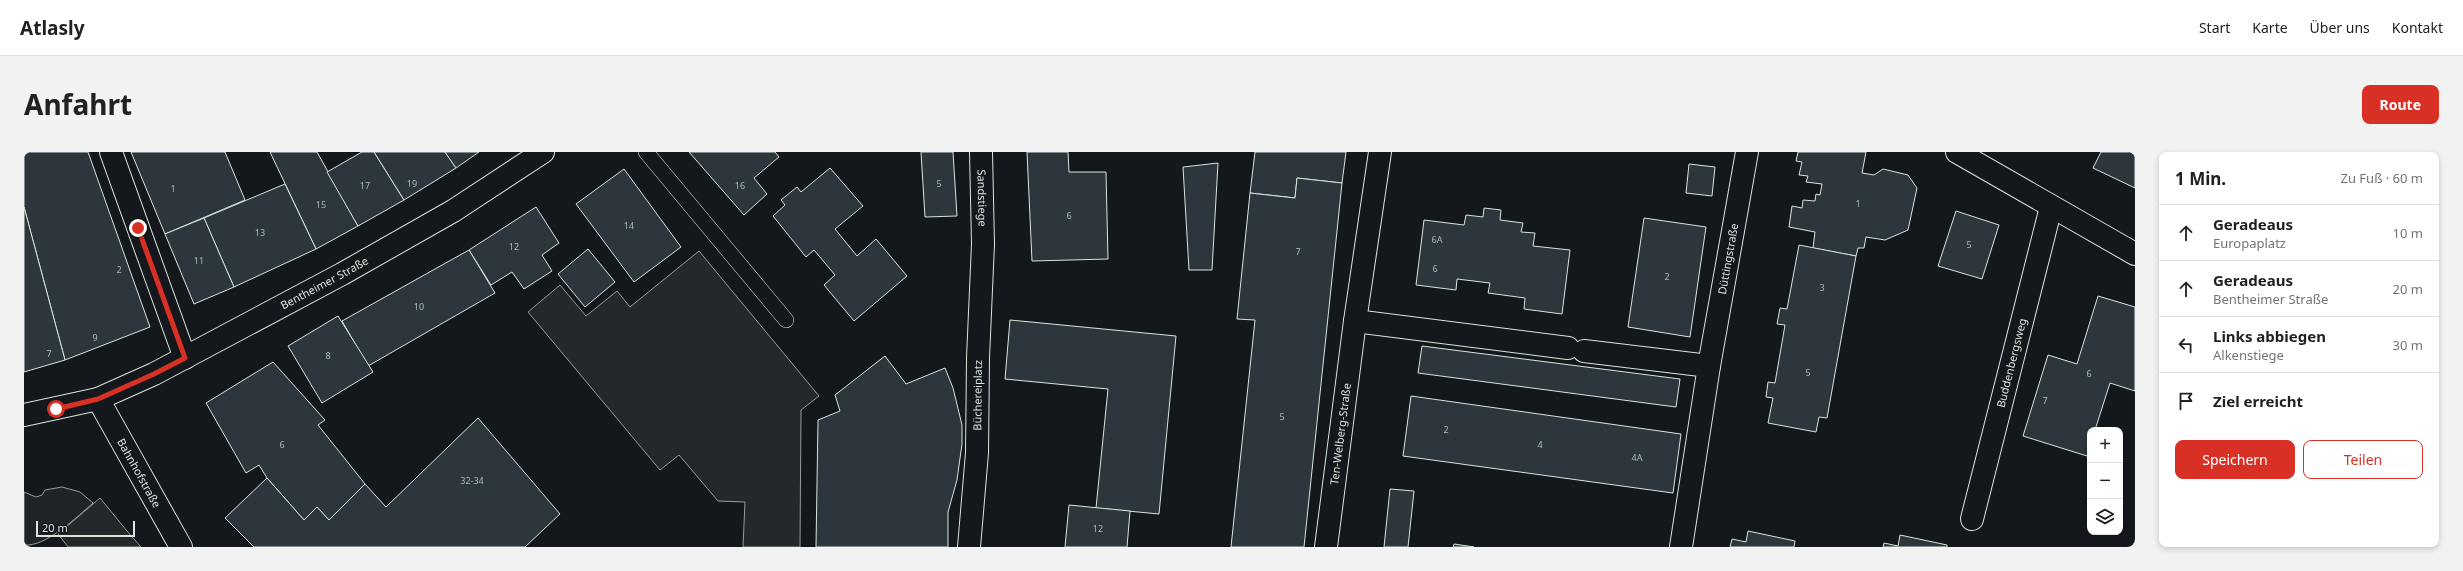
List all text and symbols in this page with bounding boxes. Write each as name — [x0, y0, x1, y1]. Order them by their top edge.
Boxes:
text: Atlasly — [20, 15, 85, 41]
text: Start — [2199, 18, 2230, 37]
text: Karte — [2252, 18, 2288, 37]
text: Über uns — [2310, 18, 2370, 37]
text: Kontakt — [2392, 18, 2443, 37]
text: Anfahrt — [24, 85, 132, 123]
button: Route — [2362, 85, 2439, 124]
text: 1 Min. — [2175, 167, 2226, 190]
street label: Sandstiege — [974, 169, 991, 227]
text: Zu Fuß · 60 m — [2341, 169, 2423, 187]
house number: 19 — [407, 177, 417, 190]
house number: 5 — [936, 177, 942, 190]
house number: 17 — [360, 179, 370, 192]
house number: 16 — [735, 179, 745, 192]
house number: 1 — [170, 182, 176, 195]
house number: 1 — [1855, 197, 1861, 210]
house number: 15 — [316, 198, 326, 211]
house number: 6 — [1066, 209, 1072, 222]
text: Geradeaus — [2213, 214, 2293, 234]
route end — [129, 219, 147, 237]
house number: 14 — [624, 219, 634, 232]
street label: Düttingstraße — [1714, 222, 1741, 296]
icon: ahead — [2175, 222, 2197, 244]
text: 10 m — [2393, 224, 2423, 242]
house number: 13 — [255, 226, 265, 239]
house number: 6A — [1432, 233, 1443, 246]
text: Europaplatz — [2213, 234, 2286, 252]
house number: 5 — [1966, 238, 1972, 251]
house number: 12 — [509, 240, 519, 253]
house number: 7 — [1295, 245, 1301, 258]
street label: Bentheimer Straße — [278, 253, 371, 312]
house number: 11 — [194, 254, 204, 267]
house number: 6 — [1432, 262, 1438, 275]
house number: 2 — [116, 263, 122, 276]
house number: 2 — [1664, 270, 1670, 283]
text: Geradeaus — [2213, 270, 2293, 290]
icon: ahead — [2175, 278, 2197, 300]
text: 20 m — [2393, 280, 2423, 298]
house number: 3 — [1819, 281, 1825, 294]
text: Bentheimer Straße — [2213, 290, 2328, 308]
house number: 10 — [414, 300, 424, 313]
street label: Buddenbergsweg — [1993, 317, 2030, 409]
text: Links abbiegen — [2213, 326, 2326, 346]
house number: 9 — [92, 331, 98, 344]
icon: left — [2175, 334, 2197, 356]
text: 30 m — [2393, 336, 2423, 354]
text: Alkenstiege — [2213, 346, 2284, 364]
house number: 7 — [46, 347, 52, 360]
house number: 8 — [325, 349, 331, 362]
street label: Büchereiplatz — [969, 360, 985, 431]
house number: 5 — [1805, 366, 1811, 379]
house number: 6 — [2086, 367, 2092, 380]
street label: Ten-Welberg-Straße — [1326, 382, 1354, 486]
icon: arrive — [2175, 390, 2197, 412]
text: Ziel erreicht — [2213, 391, 2303, 411]
house number: 7 — [2042, 394, 2048, 407]
route start — [47, 400, 65, 418]
house number: 5 — [1279, 410, 1285, 423]
house number: 2 — [1443, 423, 1449, 436]
map controls — [2087, 427, 2123, 535]
button: + — [2087, 427, 2123, 463]
street label: Bahnhofstraße — [114, 435, 165, 510]
house number: 6 — [279, 438, 285, 451]
house number: 4 — [1537, 438, 1543, 451]
button: Speichern — [2175, 440, 2295, 479]
button: Teilen — [2303, 440, 2423, 479]
house number: 4A — [1632, 451, 1643, 464]
button: − — [2087, 463, 2123, 499]
house number: 32-34 — [460, 474, 484, 487]
button: layers — [2087, 499, 2123, 535]
scale bar — [36, 519, 135, 538]
text: 20 m — [42, 520, 68, 535]
house number: 12 — [1093, 522, 1103, 535]

